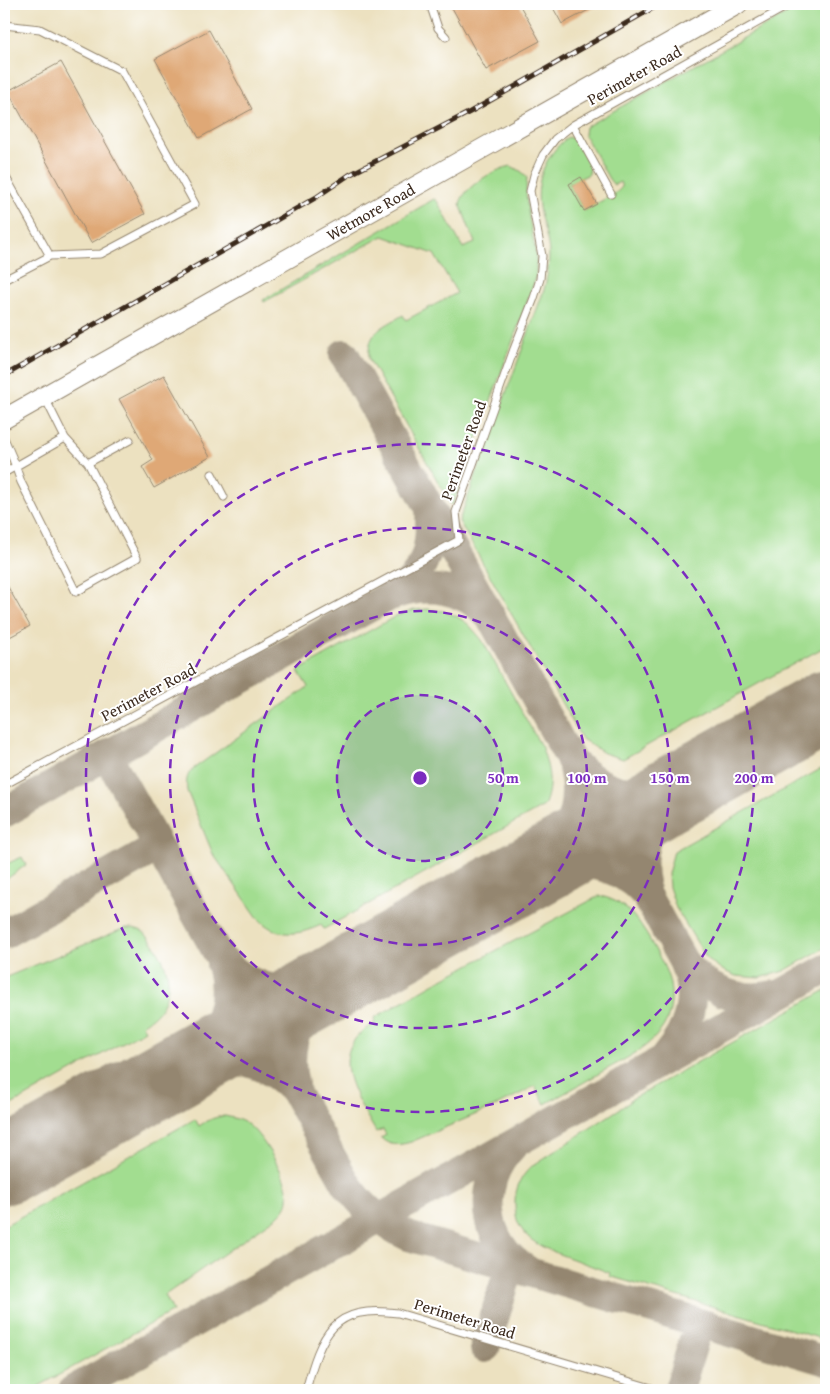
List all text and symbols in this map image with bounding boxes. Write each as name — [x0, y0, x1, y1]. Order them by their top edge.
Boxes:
street label: Perimeter Road — [582, 39, 686, 111]
street label: Wetmore Road — [322, 177, 420, 246]
street label: Perimeter Road — [434, 396, 492, 503]
street label: Perimeter Road — [96, 657, 200, 727]
text: 50 m — [487, 767, 519, 788]
text: 100 m — [567, 767, 607, 788]
text: 150 m — [650, 767, 690, 788]
text: 200 m — [734, 767, 774, 788]
centre of rings — [411, 769, 429, 787]
street label: Perimeter Road — [412, 1291, 519, 1345]

